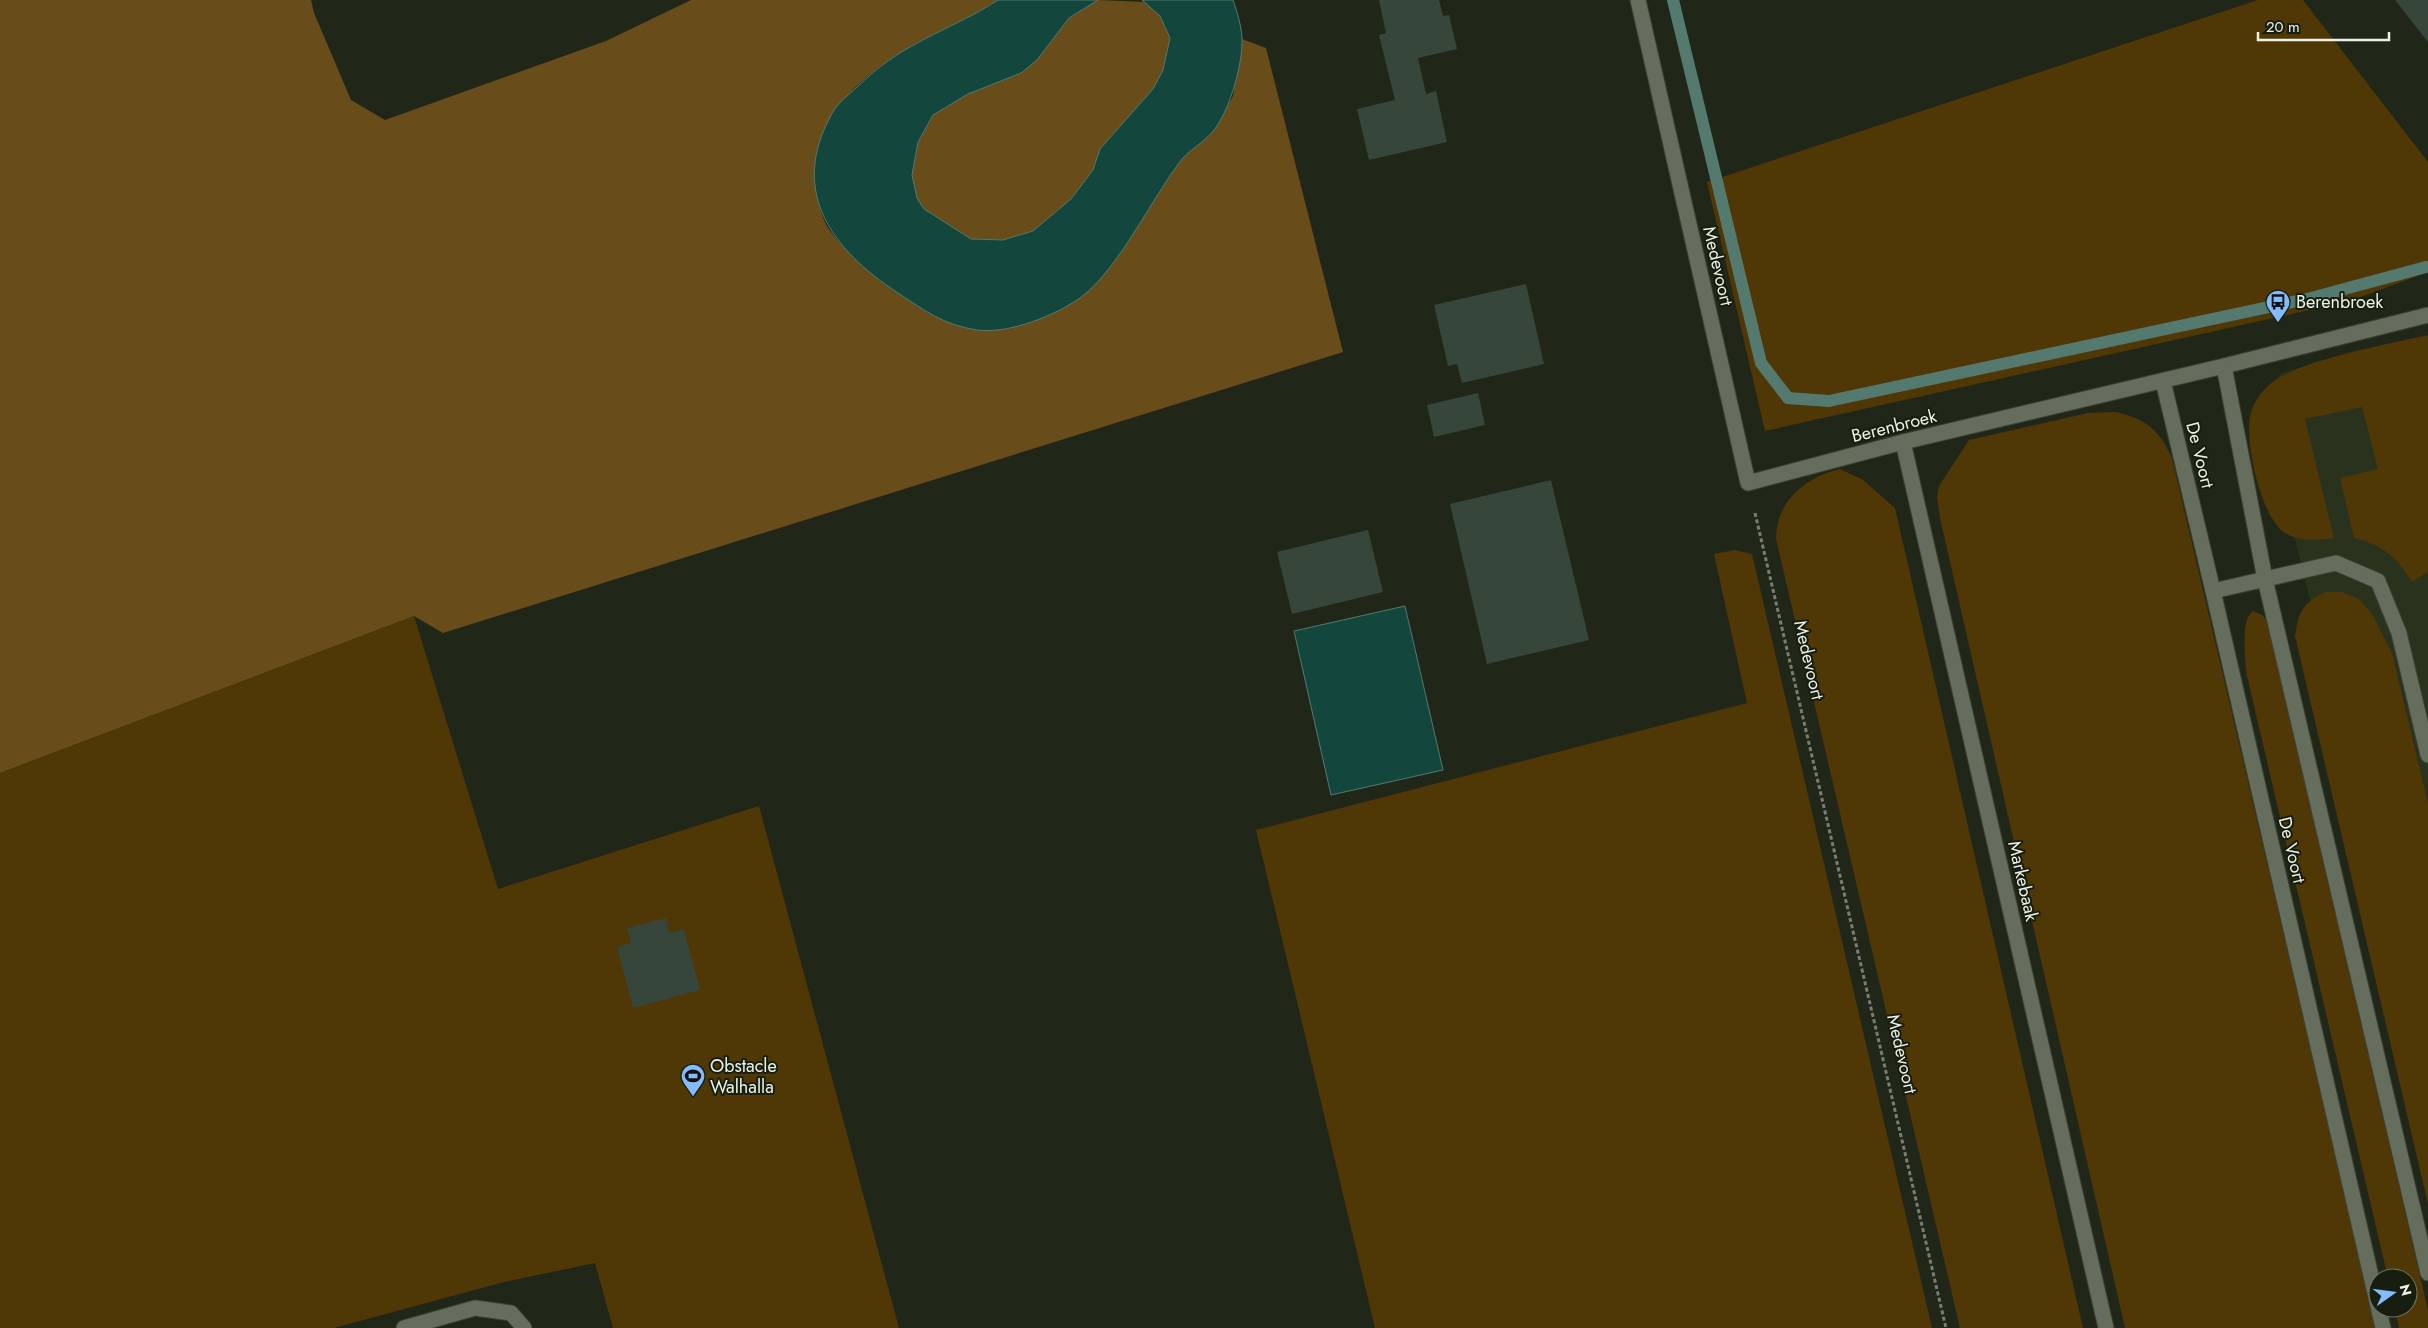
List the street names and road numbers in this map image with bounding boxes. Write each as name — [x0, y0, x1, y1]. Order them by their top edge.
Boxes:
street label: Medevoort — [1696, 224, 1740, 309]
street label: Berenbroek — [1849, 403, 1939, 449]
street label: De Voort — [2179, 419, 2221, 492]
street label: Medevoort — [1787, 618, 1831, 703]
street label: De Voort — [2272, 814, 2312, 886]
street label: Markebaak — [2001, 838, 2045, 924]
street label: Medevoort — [1880, 1012, 1924, 1097]

